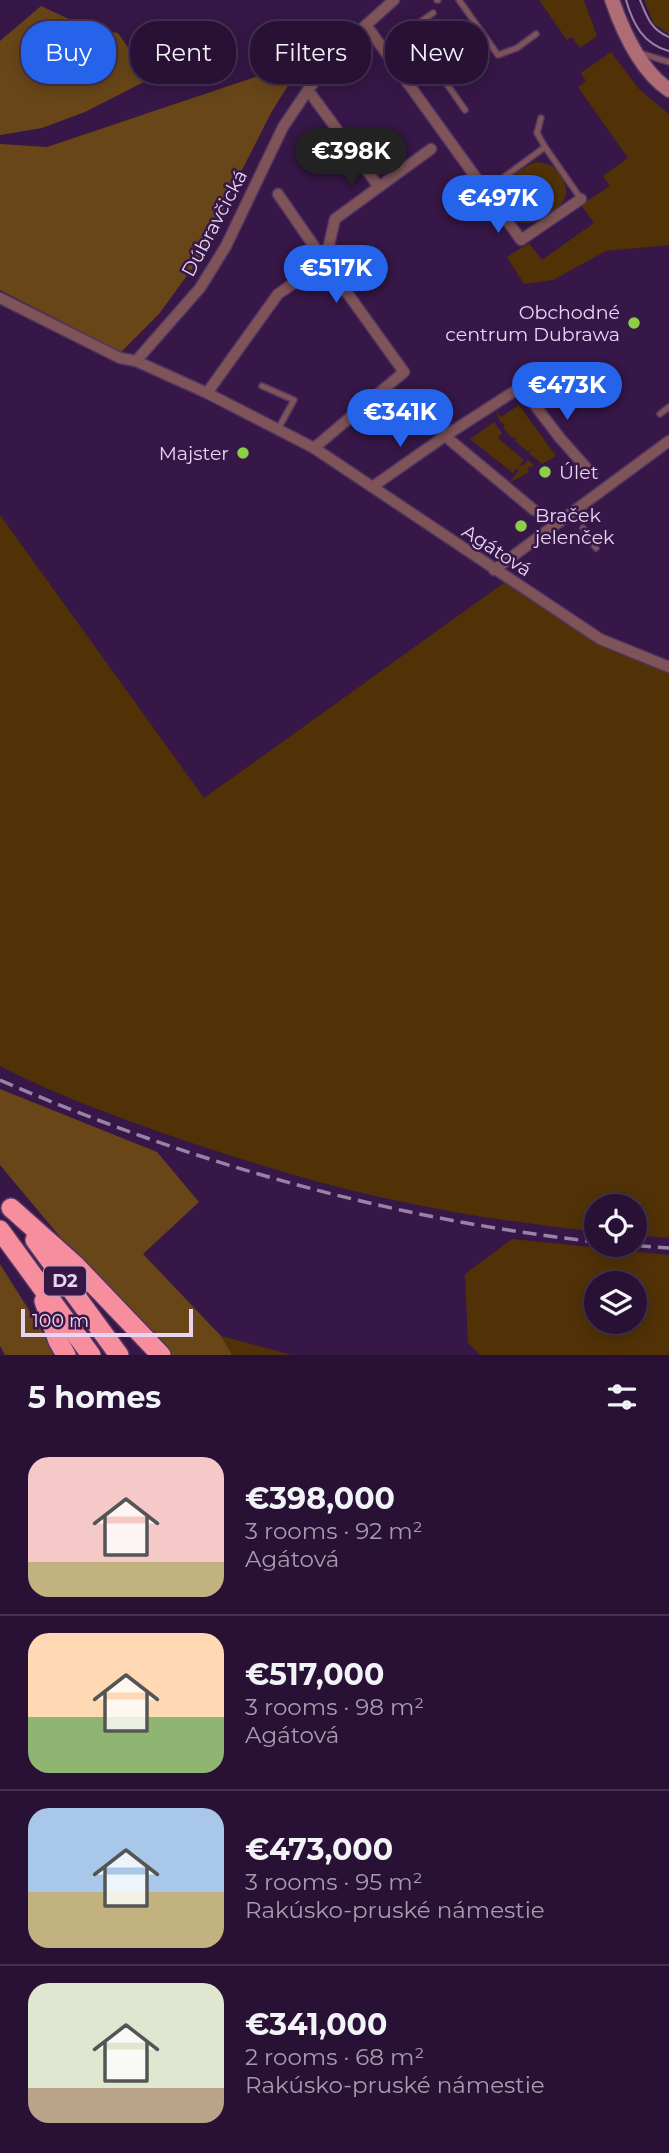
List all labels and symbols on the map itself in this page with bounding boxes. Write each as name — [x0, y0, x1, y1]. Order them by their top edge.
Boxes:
pin: €398K — [302, 128, 400, 188]
street label: Dúbravčická — [177, 166, 252, 281]
pin: €497K — [449, 176, 547, 235]
pin: €517K — [287, 246, 385, 305]
place label: Obchodné centrum Dubrawa — [445, 301, 620, 346]
marker: Obchodné centrum Dubrawa — [626, 315, 642, 331]
pin: €473K — [518, 362, 616, 422]
pin: €341K — [351, 390, 449, 449]
place label: Majster — [159, 442, 229, 465]
marker: Majster — [235, 445, 251, 461]
place label: Úlet — [559, 461, 599, 484]
marker: Úlet — [537, 464, 553, 480]
place label: Braček jelenček — [533, 504, 615, 549]
marker: Braček jelenček — [513, 518, 529, 534]
street label: Agátová — [458, 520, 536, 581]
road number: D2 — [44, 1266, 86, 1296]
scale bar — [21, 1306, 192, 1338]

